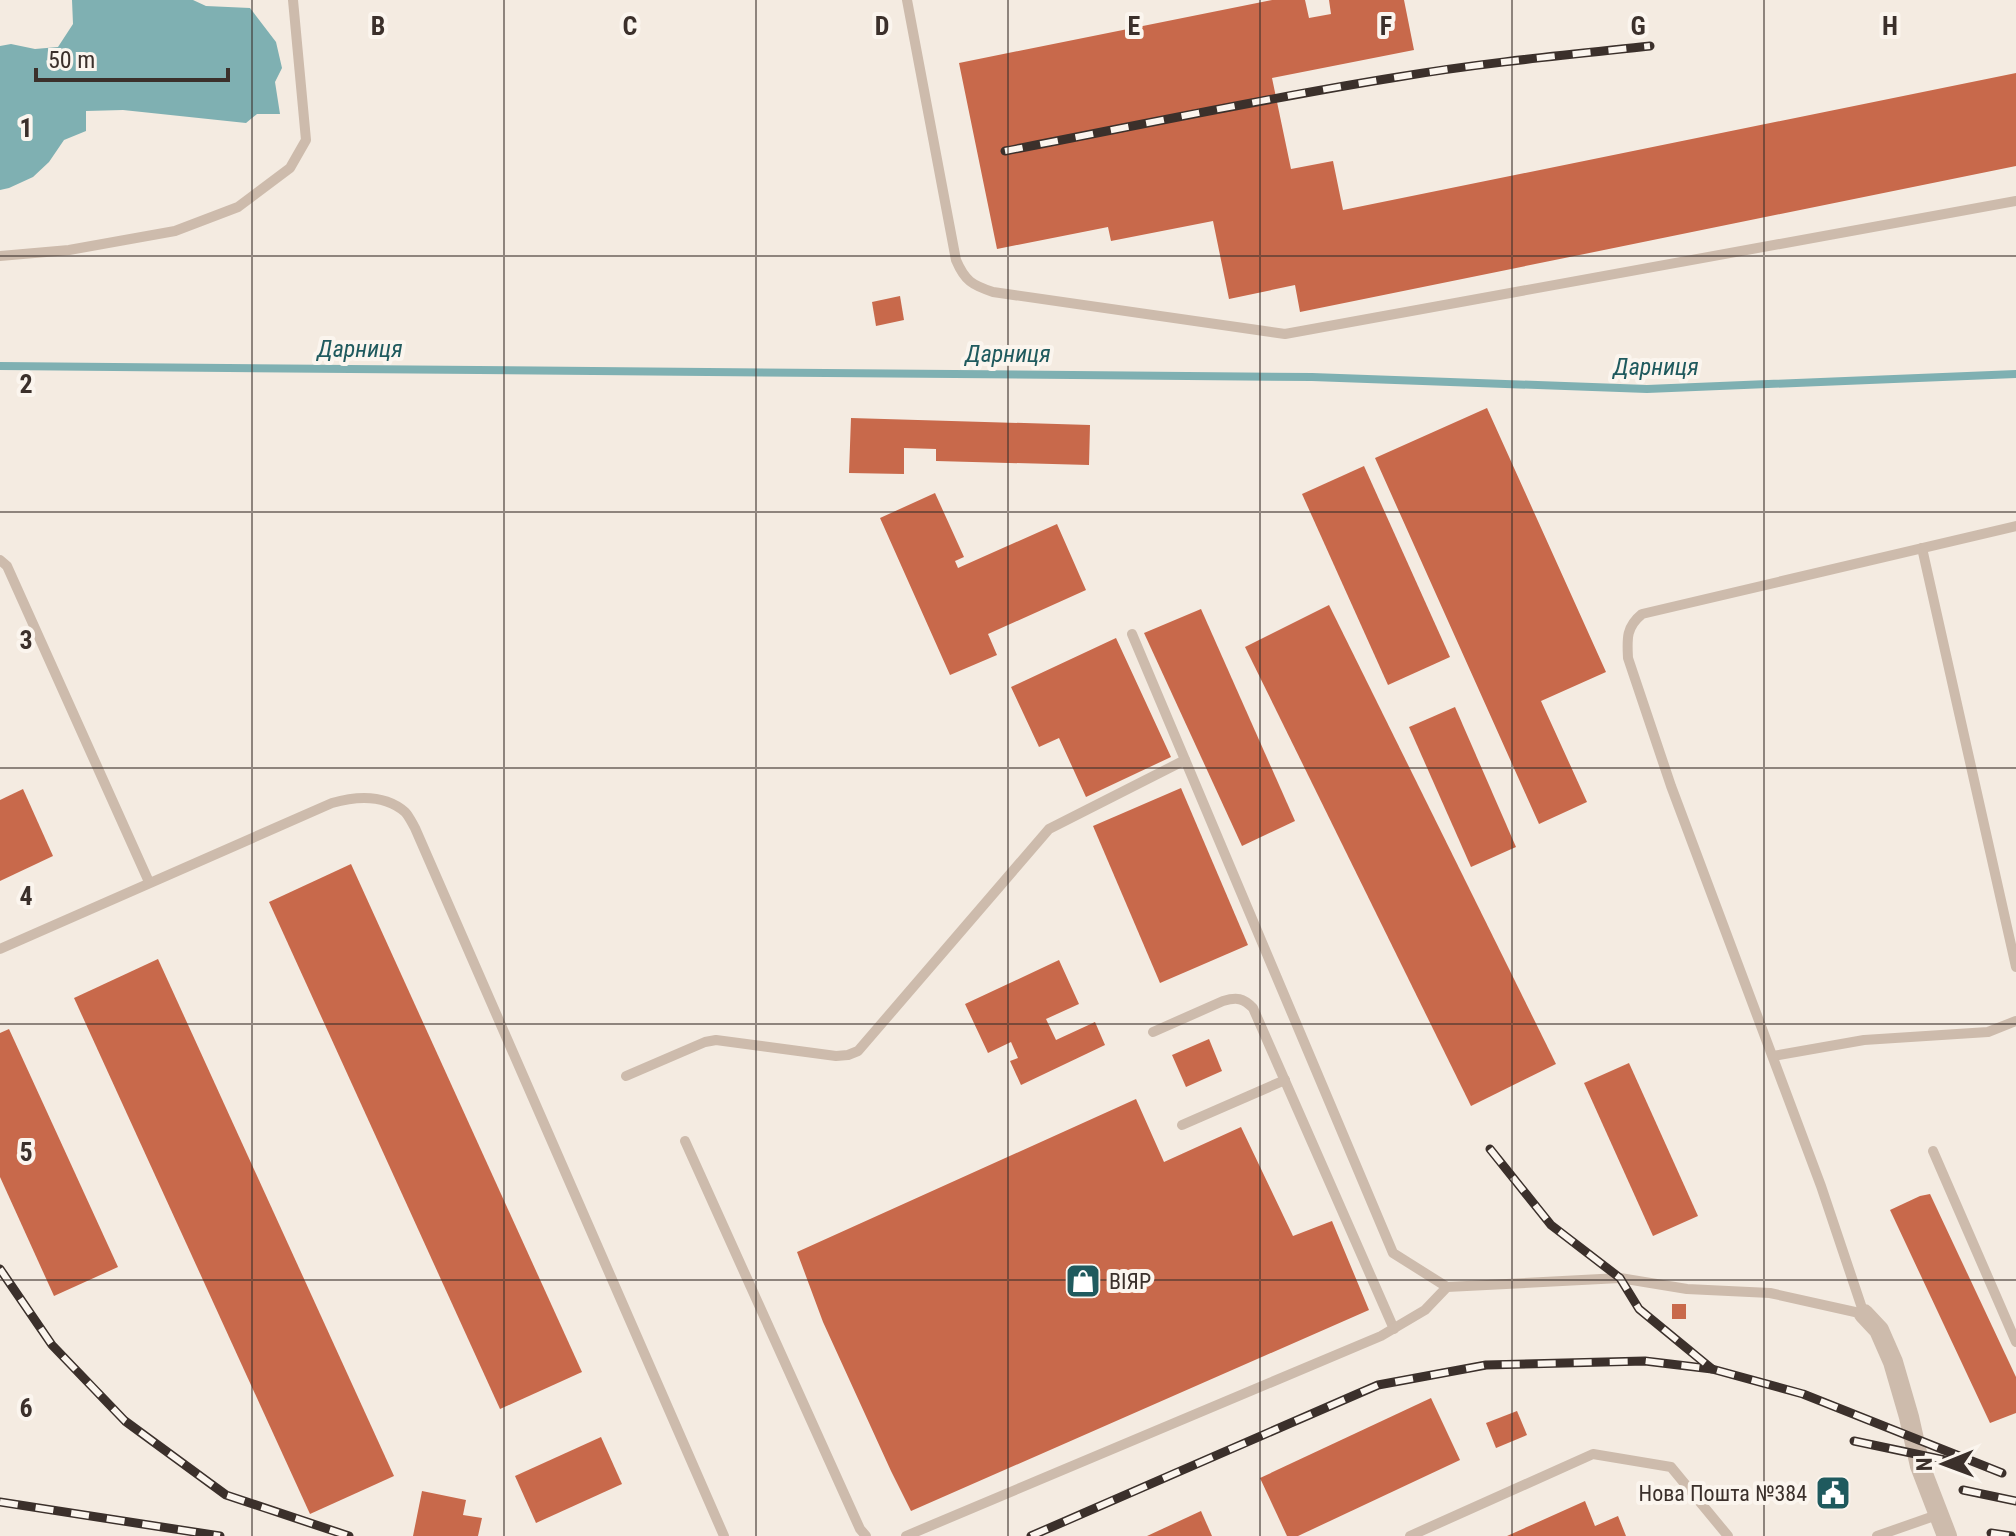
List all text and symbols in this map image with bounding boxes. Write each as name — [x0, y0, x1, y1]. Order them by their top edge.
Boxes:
text: B — [371, 11, 385, 41]
text: C — [623, 11, 638, 41]
text: D — [875, 11, 889, 41]
text: E — [1128, 11, 1141, 41]
text: F — [1380, 11, 1392, 41]
text: G — [1630, 11, 1646, 41]
text: H — [1882, 11, 1898, 41]
scale bar — [36, 32, 228, 82]
text: 50 m — [48, 46, 95, 74]
text: 1 — [19, 113, 33, 143]
water label: Дарниця — [315, 335, 403, 363]
water label: Дарниця — [963, 340, 1051, 368]
water label: Дарниця — [1611, 353, 1699, 381]
text: 2 — [19, 369, 33, 399]
text: 3 — [19, 625, 33, 655]
text: 4 — [19, 881, 33, 911]
text: 5 — [19, 1137, 33, 1167]
shop icon: ВІЯР — [1064, 1262, 1102, 1300]
place label: ВІЯР — [1109, 1269, 1151, 1294]
text: 6 — [19, 1393, 33, 1423]
north arrow — [1904, 1424, 1984, 1504]
text: N — [1912, 1457, 1937, 1471]
public building icon: Нова Пошта №384 — [1814, 1474, 1852, 1512]
place label: Нова Пошта №384 — [1639, 1481, 1807, 1506]

